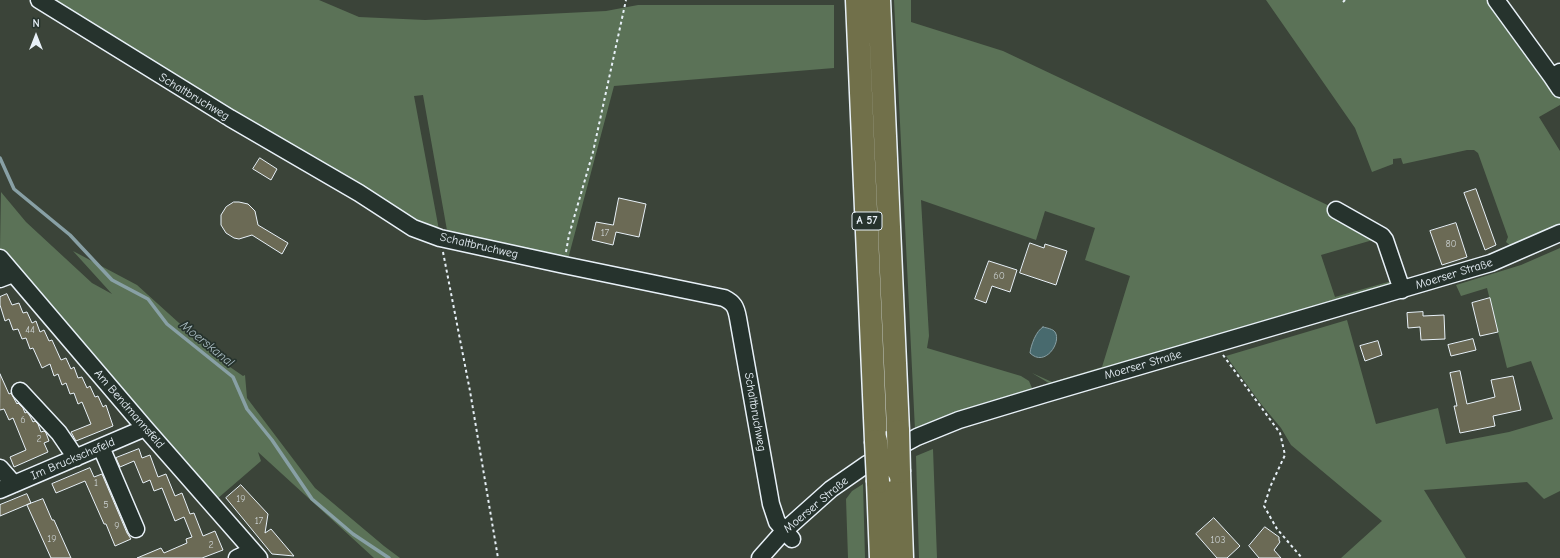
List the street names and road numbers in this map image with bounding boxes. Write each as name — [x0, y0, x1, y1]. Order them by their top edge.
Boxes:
street label: Schaltbruchweg — [156, 70, 232, 124]
road number: A 57 — [852, 212, 882, 230]
street label: Schaltbruchweg — [438, 230, 520, 262]
street label: Moerser Straße — [1414, 255, 1494, 293]
street label: Moerser Straße — [1103, 347, 1183, 383]
street label: Am Bendmannsfeld — [91, 367, 167, 451]
street label: Schaltbruchweg — [741, 371, 769, 453]
street label: Im Bruckschefeld — [29, 435, 117, 483]
street label: Moerser Straße — [781, 474, 851, 536]

